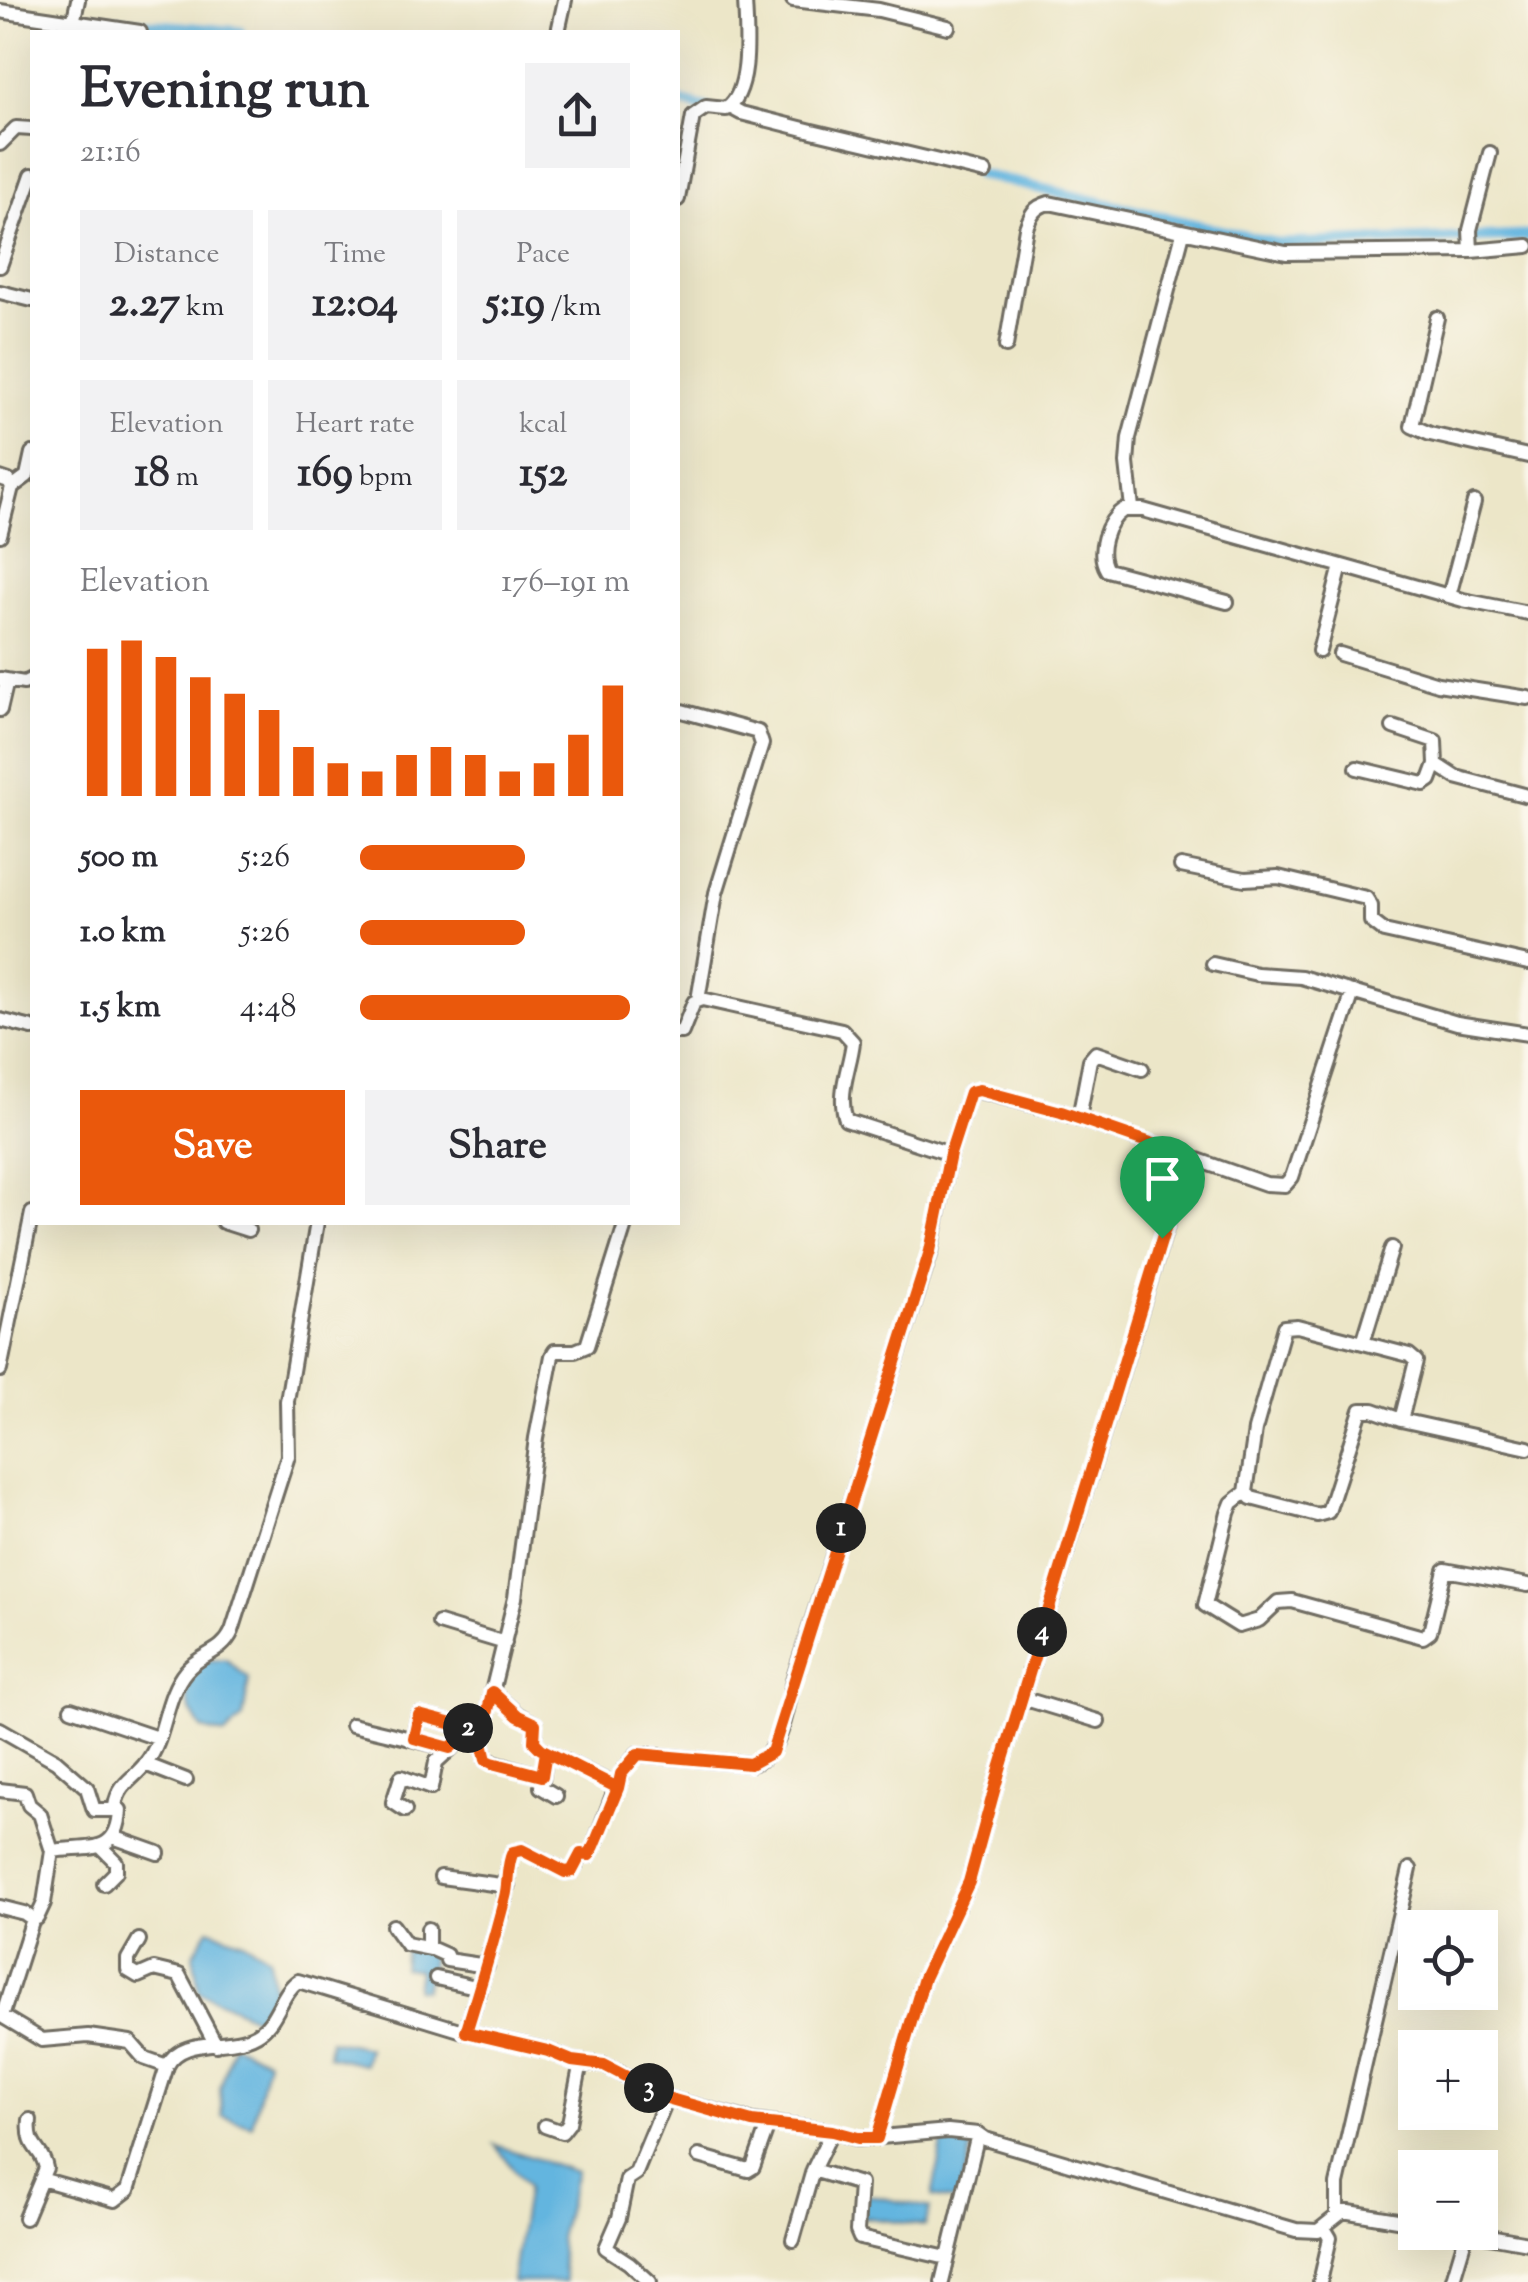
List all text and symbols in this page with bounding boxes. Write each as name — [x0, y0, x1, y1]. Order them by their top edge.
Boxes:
text: Evening run — [80, 53, 369, 132]
button: share — [525, 63, 630, 168]
text: 21:16 — [80, 130, 141, 176]
text: Distance — [114, 235, 219, 275]
text: Time — [324, 235, 386, 275]
text: Pace — [517, 235, 570, 275]
text: 2.27 — [109, 275, 180, 335]
text: 12:04 — [312, 275, 398, 335]
text: 5:19 — [485, 275, 545, 335]
text: km — [180, 288, 224, 328]
text: /km — [545, 288, 601, 328]
text: Elevation — [110, 405, 223, 445]
text: Heart rate — [295, 405, 415, 445]
text: kcal — [519, 405, 567, 445]
text: 18 — [134, 445, 170, 505]
text: 169 — [297, 445, 353, 505]
text: 152 — [519, 445, 567, 505]
text: m — [170, 458, 199, 498]
text: bpm — [353, 458, 413, 498]
text: Elevation — [80, 560, 210, 606]
text: 176–191 m — [501, 560, 630, 606]
text: 500 m — [80, 835, 158, 881]
text: 5:26 — [240, 835, 290, 881]
text: 1.0 km — [80, 910, 166, 956]
text: 5:26 — [240, 910, 290, 956]
text: 1.5 km — [80, 985, 161, 1031]
text: 4:48 — [240, 985, 297, 1031]
button: Save — [80, 1090, 345, 1205]
button: Share — [365, 1090, 630, 1205]
pin — [1120, 1136, 1205, 1239]
icon: arrive — [1135, 1151, 1190, 1206]
pin: 1 — [816, 1503, 866, 1553]
text: 1 — [836, 1508, 846, 1548]
pin: 4 — [1017, 1607, 1067, 1657]
text: 4 — [1035, 1612, 1049, 1652]
pin: 2 — [443, 1703, 493, 1753]
text: 2 — [461, 1708, 475, 1748]
map controls — [1398, 1910, 1498, 2250]
button: locate — [1398, 1910, 1498, 2010]
button: + — [1398, 2030, 1498, 2130]
pin: 3 — [624, 2063, 674, 2113]
text: 3 — [643, 2068, 655, 2108]
button: − — [1398, 2150, 1498, 2250]

